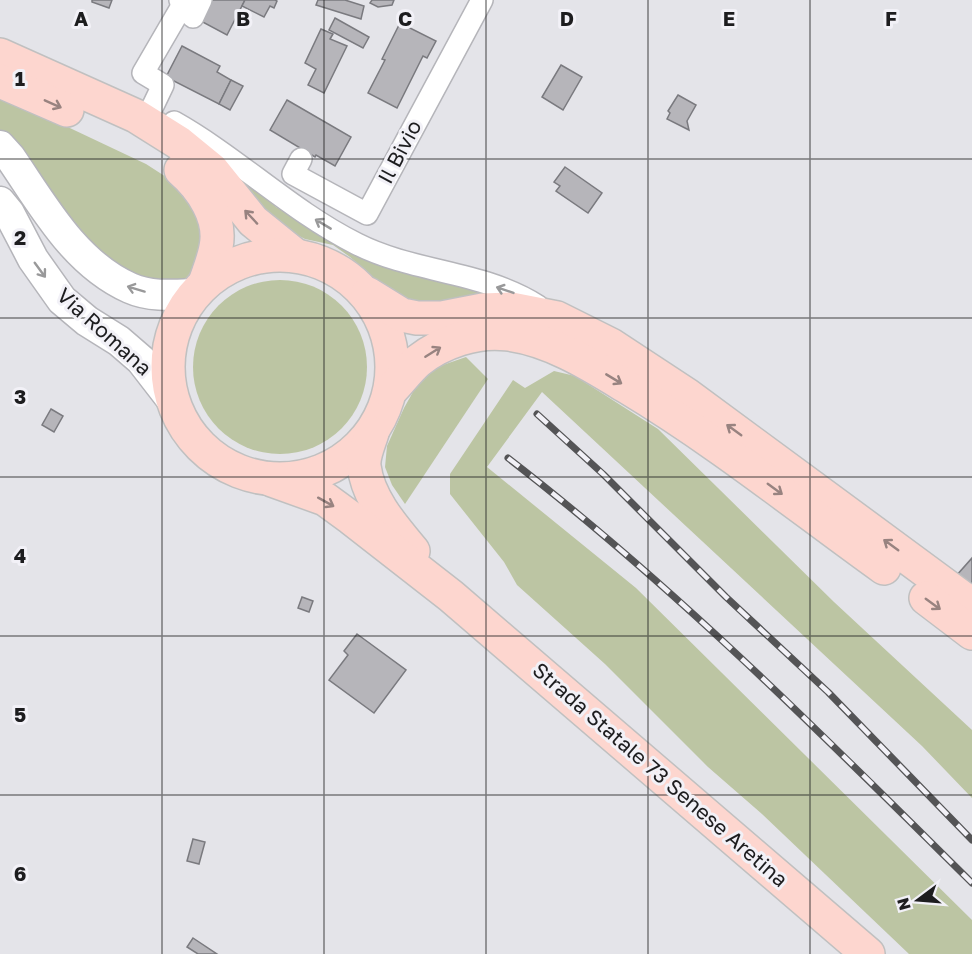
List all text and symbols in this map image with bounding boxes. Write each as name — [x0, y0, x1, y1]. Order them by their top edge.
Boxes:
text: A — [74, 6, 88, 30]
text: B — [236, 6, 250, 30]
text: C — [398, 6, 412, 30]
text: D — [560, 6, 574, 30]
text: E — [723, 6, 735, 30]
text: F — [885, 6, 897, 30]
text: 1 — [15, 66, 25, 90]
one-way arrow — [44, 99, 62, 111]
street label: Il Bivio — [372, 115, 427, 188]
one-way arrow — [243, 210, 258, 225]
one-way arrow — [315, 218, 332, 230]
text: 2 — [14, 225, 26, 249]
one-way arrow — [34, 261, 47, 277]
street label: Via Romana — [52, 282, 157, 381]
one-way arrow — [127, 283, 146, 294]
one-way arrow — [497, 284, 515, 295]
one-way arrow — [424, 346, 441, 358]
one-way arrow — [605, 373, 622, 385]
text: 3 — [14, 384, 26, 408]
one-way arrow — [727, 424, 743, 436]
one-way arrow — [766, 483, 782, 495]
one-way arrow — [317, 496, 334, 508]
one-way arrow — [884, 539, 900, 551]
text: 4 — [14, 543, 26, 567]
one-way arrow — [924, 597, 940, 610]
street label: Strada Statale 73 Senese Aretina — [528, 656, 794, 892]
text: 5 — [14, 702, 26, 726]
text: 6 — [14, 861, 26, 885]
north arrow — [888, 870, 948, 930]
text: N — [892, 896, 915, 913]

